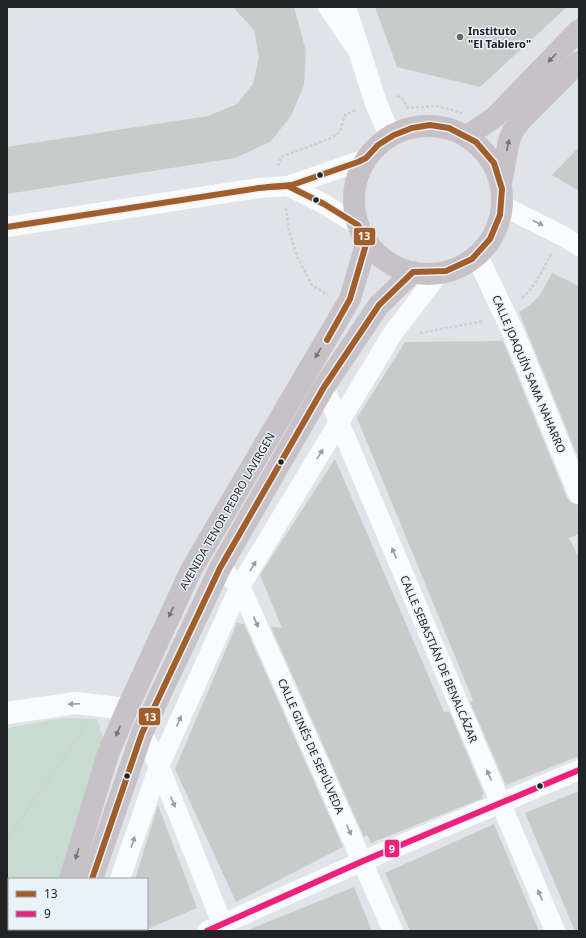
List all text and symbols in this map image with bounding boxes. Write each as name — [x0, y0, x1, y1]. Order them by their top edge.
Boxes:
place label: Instituto "El Tablero" — [468, 23, 531, 51]
marker: Instituto "El Tablero" — [455, 32, 465, 42]
one-way arrow — [547, 53, 557, 63]
one-way arrow — [506, 139, 512, 152]
unlabelled marker — [315, 170, 325, 180]
unlabelled marker — [311, 195, 321, 205]
one-way arrow — [532, 220, 543, 226]
line badge: 13 — [353, 227, 376, 246]
text: 13 — [358, 228, 370, 243]
street label: CALLE JOAQUÍN SAMA NAHARRO — [489, 293, 570, 455]
one-way arrow — [315, 347, 322, 359]
street label: AVENIDA TENOR PEDRO LAVIRGEN — [175, 429, 278, 592]
one-way arrow — [317, 448, 324, 460]
unlabelled marker — [276, 457, 286, 467]
one-way arrow — [391, 547, 397, 558]
one-way arrow — [249, 560, 256, 572]
street label: CALLE SEBASTIÁN DE BENALCÁZAR — [397, 573, 482, 745]
one-way arrow — [168, 607, 174, 619]
one-way arrow — [253, 616, 259, 627]
street label: CALLE GINÉS DE SEPÚLVEDA — [275, 676, 349, 817]
one-way arrow — [68, 700, 80, 707]
line badge: 13 — [138, 707, 161, 726]
text: 13 — [144, 709, 156, 724]
one-way arrow — [176, 715, 182, 727]
one-way arrow — [114, 725, 120, 737]
one-way arrow — [485, 769, 491, 781]
unlabelled marker — [122, 771, 132, 781]
unlabelled marker — [535, 781, 545, 791]
one-way arrow — [171, 797, 177, 809]
one-way arrow — [346, 824, 352, 836]
one-way arrow — [130, 836, 136, 848]
line badge: 9 — [384, 839, 400, 858]
text: 9 — [389, 841, 395, 856]
one-way arrow — [74, 848, 80, 860]
legend — [8, 878, 148, 930]
text: 13 — [44, 885, 58, 902]
one-way arrow — [536, 889, 542, 901]
text: 9 — [44, 905, 51, 922]

